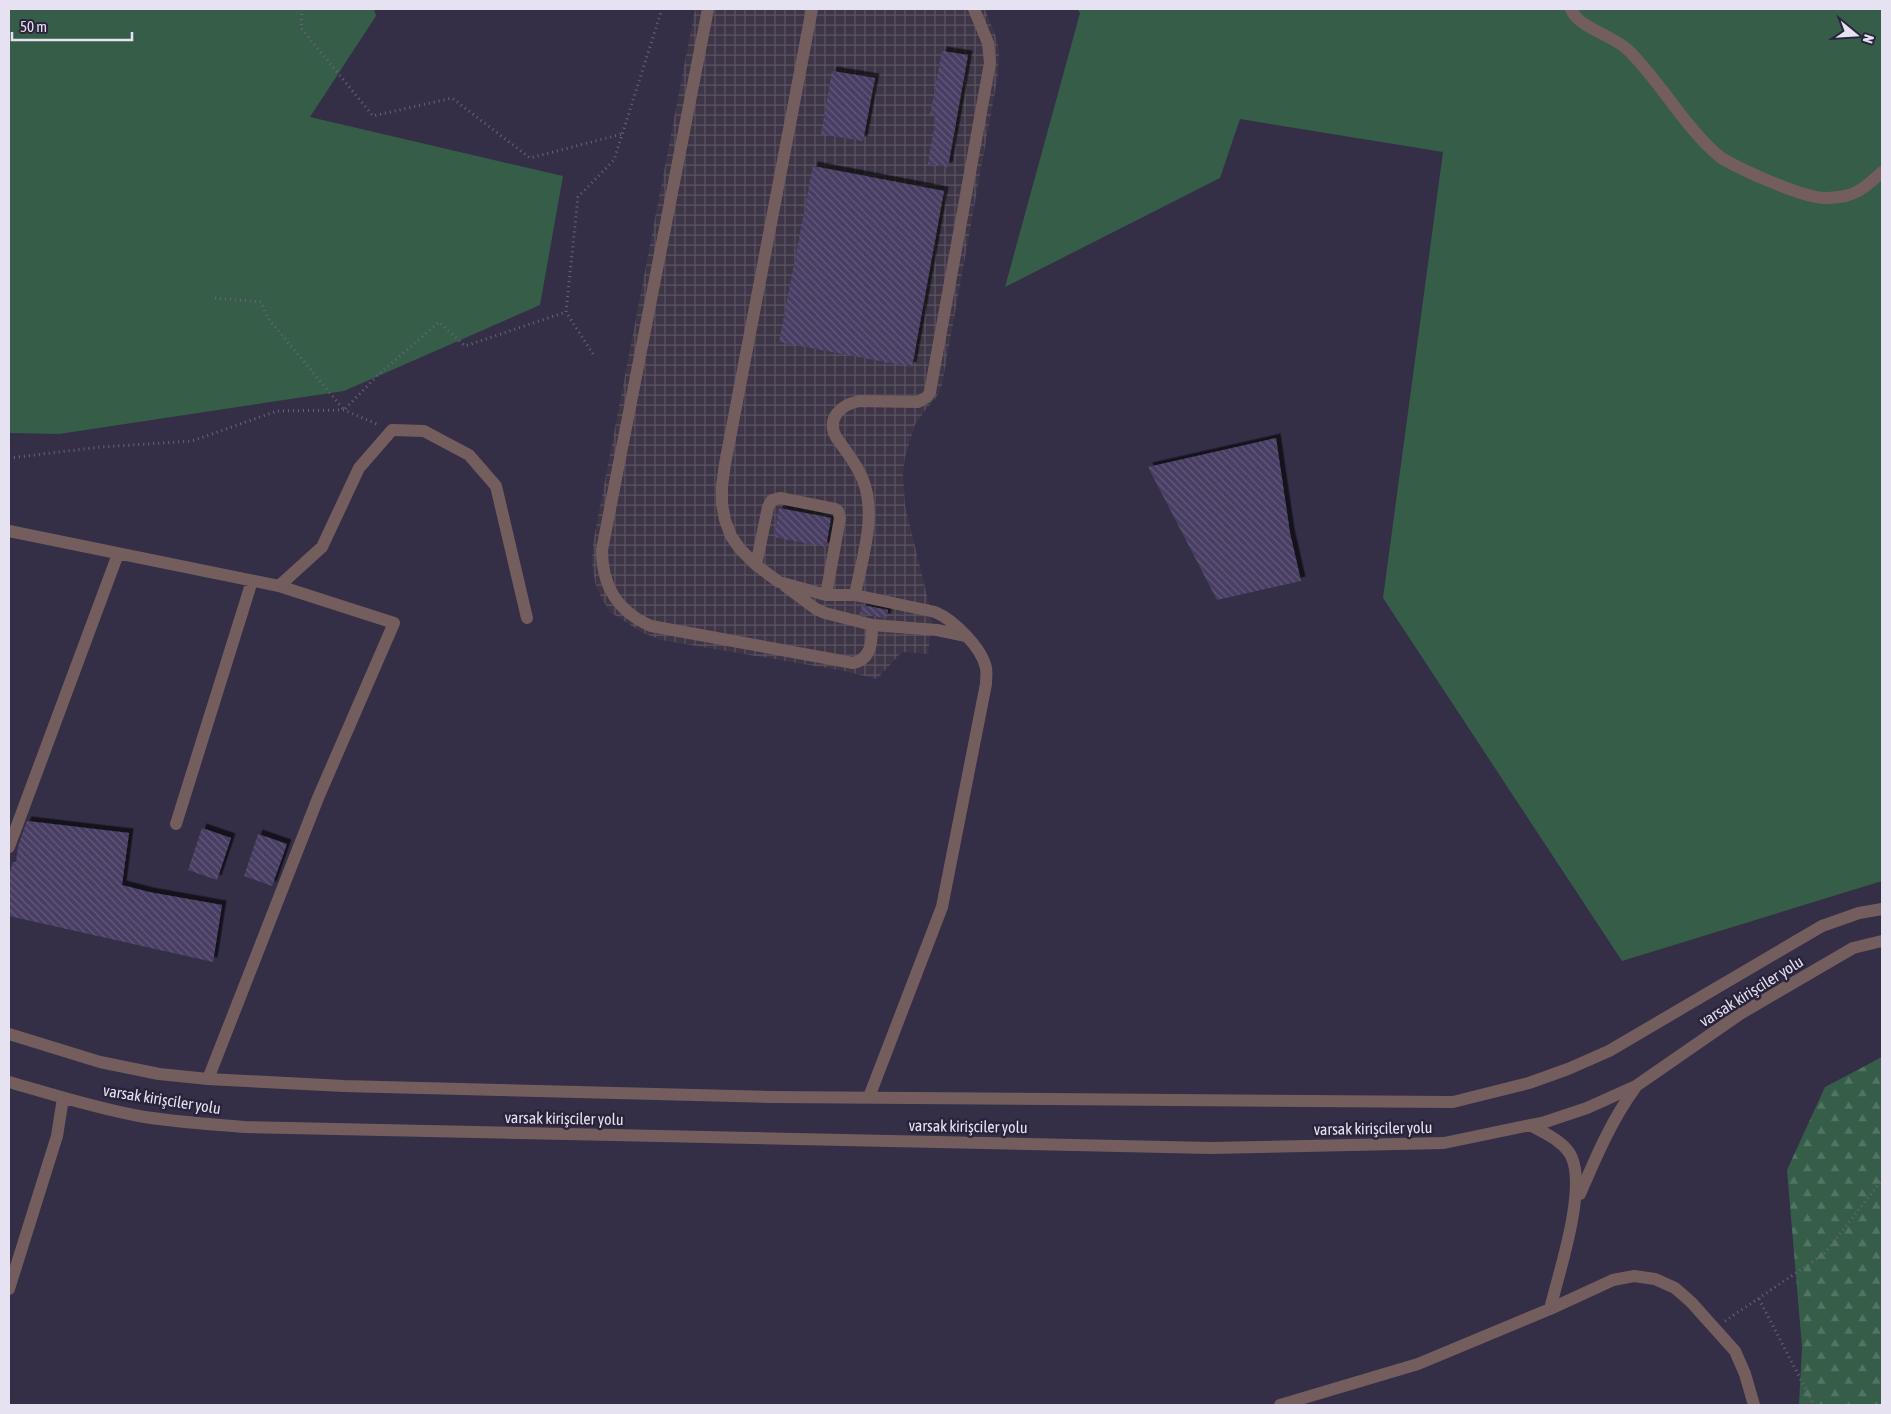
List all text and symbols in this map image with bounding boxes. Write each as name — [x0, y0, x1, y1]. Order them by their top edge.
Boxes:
scale bar — [12, 10, 132, 42]
north arrow — [1831, 10, 1881, 60]
text: 50 m — [20, 18, 47, 35]
text: N — [1859, 33, 1877, 45]
street label: varsak kirişciler yolu — [1696, 952, 1807, 1031]
street label: varsak kirişciler yolu — [102, 1081, 222, 1118]
street label: varsak kirişciler yolu — [504, 1108, 624, 1129]
street label: varsak kirişciler yolu — [908, 1116, 1028, 1137]
street label: varsak kirişciler yolu — [1313, 1118, 1433, 1139]

